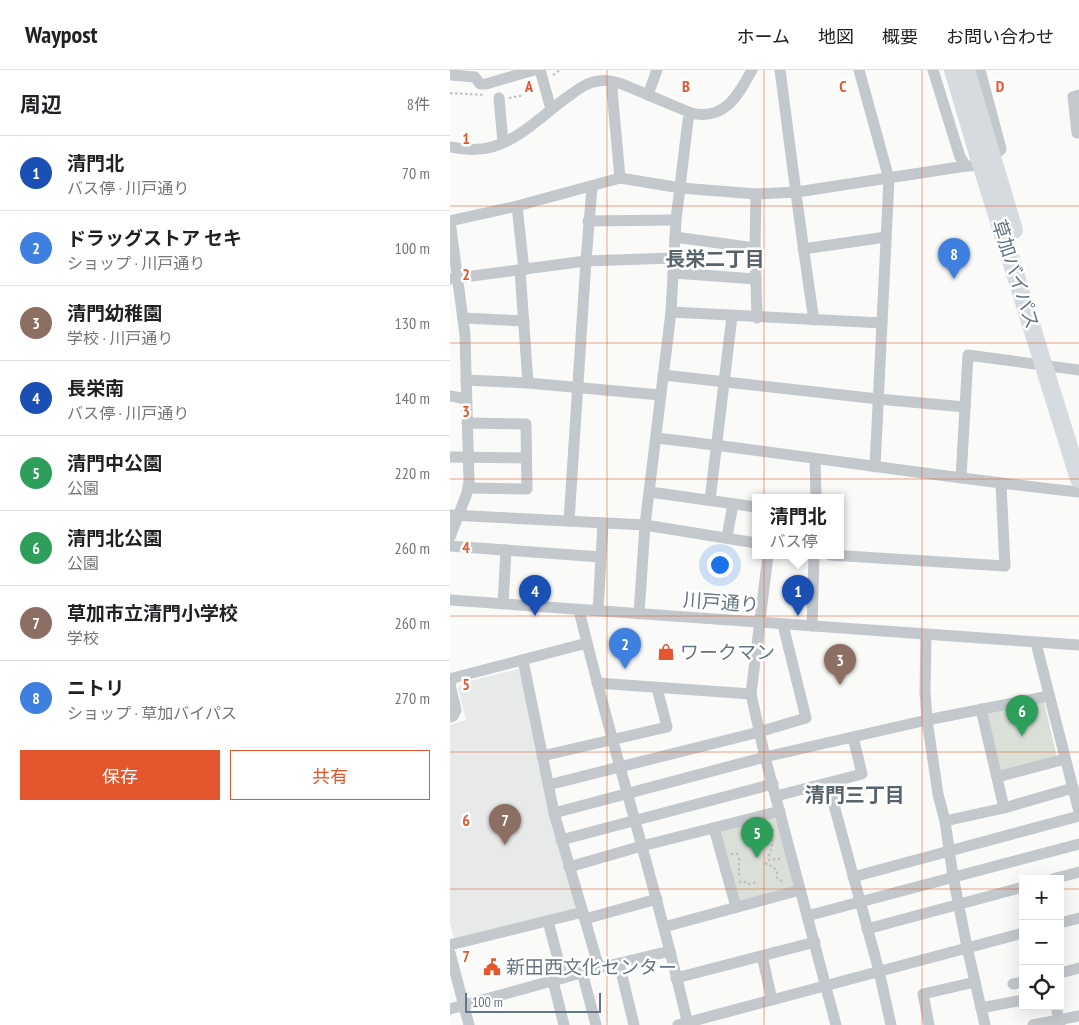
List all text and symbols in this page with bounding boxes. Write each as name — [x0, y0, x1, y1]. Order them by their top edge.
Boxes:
text: Waypost — [25, 19, 98, 50]
text: ホーム — [737, 25, 790, 48]
text: 地図 — [818, 25, 854, 48]
text: 概要 — [882, 25, 918, 48]
text: お問い合わせ — [946, 25, 1054, 48]
text: A — [524, 76, 534, 96]
text: B — [682, 76, 690, 96]
text: C — [839, 76, 847, 96]
text: D — [996, 76, 1005, 96]
text: 周辺 — [20, 91, 62, 118]
text: 8件 — [407, 94, 430, 114]
text: 1 — [462, 128, 470, 148]
text: 清門北 — [67, 151, 124, 175]
text: 1 — [32, 163, 40, 183]
text: 70 m — [402, 163, 430, 183]
text: バス停 · 川戸通り — [67, 178, 189, 198]
street label: 草加バイパス — [987, 216, 1045, 332]
text: ドラッグストア セキ — [67, 226, 242, 250]
text: 2 — [32, 238, 40, 258]
text: 100 m — [395, 238, 430, 258]
pin: 8 — [938, 238, 970, 279]
district label: 長栄二丁目 — [665, 246, 765, 272]
text: ショップ · 川戸通り — [67, 253, 205, 273]
text: 2 — [462, 264, 470, 284]
text: 清門幼稚園 — [67, 301, 162, 325]
text: 3 — [32, 313, 40, 333]
text: 130 m — [395, 313, 430, 333]
text: 学校 · 川戸通り — [67, 328, 173, 348]
text: 長栄南 — [67, 376, 124, 400]
text: 4 — [32, 388, 40, 408]
text: 140 m — [395, 388, 430, 408]
text: 3 — [462, 401, 470, 421]
text: バス停 · 川戸通り — [67, 403, 189, 423]
text: 清門中公園 — [67, 451, 162, 475]
text: 5 — [32, 463, 40, 483]
text: 220 m — [395, 463, 430, 483]
text: 公園 — [67, 478, 99, 498]
popup — [752, 494, 844, 559]
text: 清門北 — [769, 504, 827, 528]
text: 清門北公園 — [67, 526, 162, 550]
text: バス停 — [769, 531, 818, 551]
text: 4 — [462, 537, 470, 557]
text: 6 — [32, 538, 40, 558]
text: 260 m — [395, 538, 430, 558]
your location — [707, 552, 733, 578]
text: 公園 — [67, 553, 99, 573]
pin: 4 — [519, 575, 551, 616]
pin: 1 — [782, 575, 814, 616]
street label: 川戸通り — [682, 587, 760, 617]
text: 草加市立清門小学校 — [67, 601, 238, 625]
text: 7 — [32, 613, 40, 633]
text: 260 m — [395, 613, 430, 633]
text: 学校 — [67, 628, 99, 648]
pin: 2 — [609, 628, 641, 669]
place label: ワークマン — [680, 640, 775, 664]
shop icon: ワークマン — [656, 642, 676, 662]
pin: 3 — [824, 644, 856, 685]
text: 5 — [462, 674, 470, 694]
text: ニトリ — [67, 676, 124, 700]
text: 8 — [32, 688, 40, 708]
text: 270 m — [395, 688, 430, 708]
pin: 6 — [1006, 695, 1038, 736]
text: ショップ · 草加バイパス — [67, 703, 237, 723]
button: 保存 — [20, 750, 220, 800]
button: 共有 — [230, 750, 430, 800]
district label: 清門三丁目 — [805, 782, 905, 808]
pin: 7 — [489, 804, 521, 845]
text: 6 — [462, 810, 470, 830]
pin: 5 — [741, 817, 773, 858]
map controls — [1019, 875, 1064, 1010]
button: + — [1019, 875, 1064, 920]
button: − — [1019, 920, 1064, 965]
text: 7 — [462, 946, 470, 966]
place label: 新田西文化センター — [506, 955, 677, 979]
public building icon: 新田西文化センター — [482, 957, 502, 977]
button: locate — [1019, 965, 1064, 1010]
scale bar — [465, 990, 601, 1013]
text: 100 m — [472, 993, 503, 1011]

